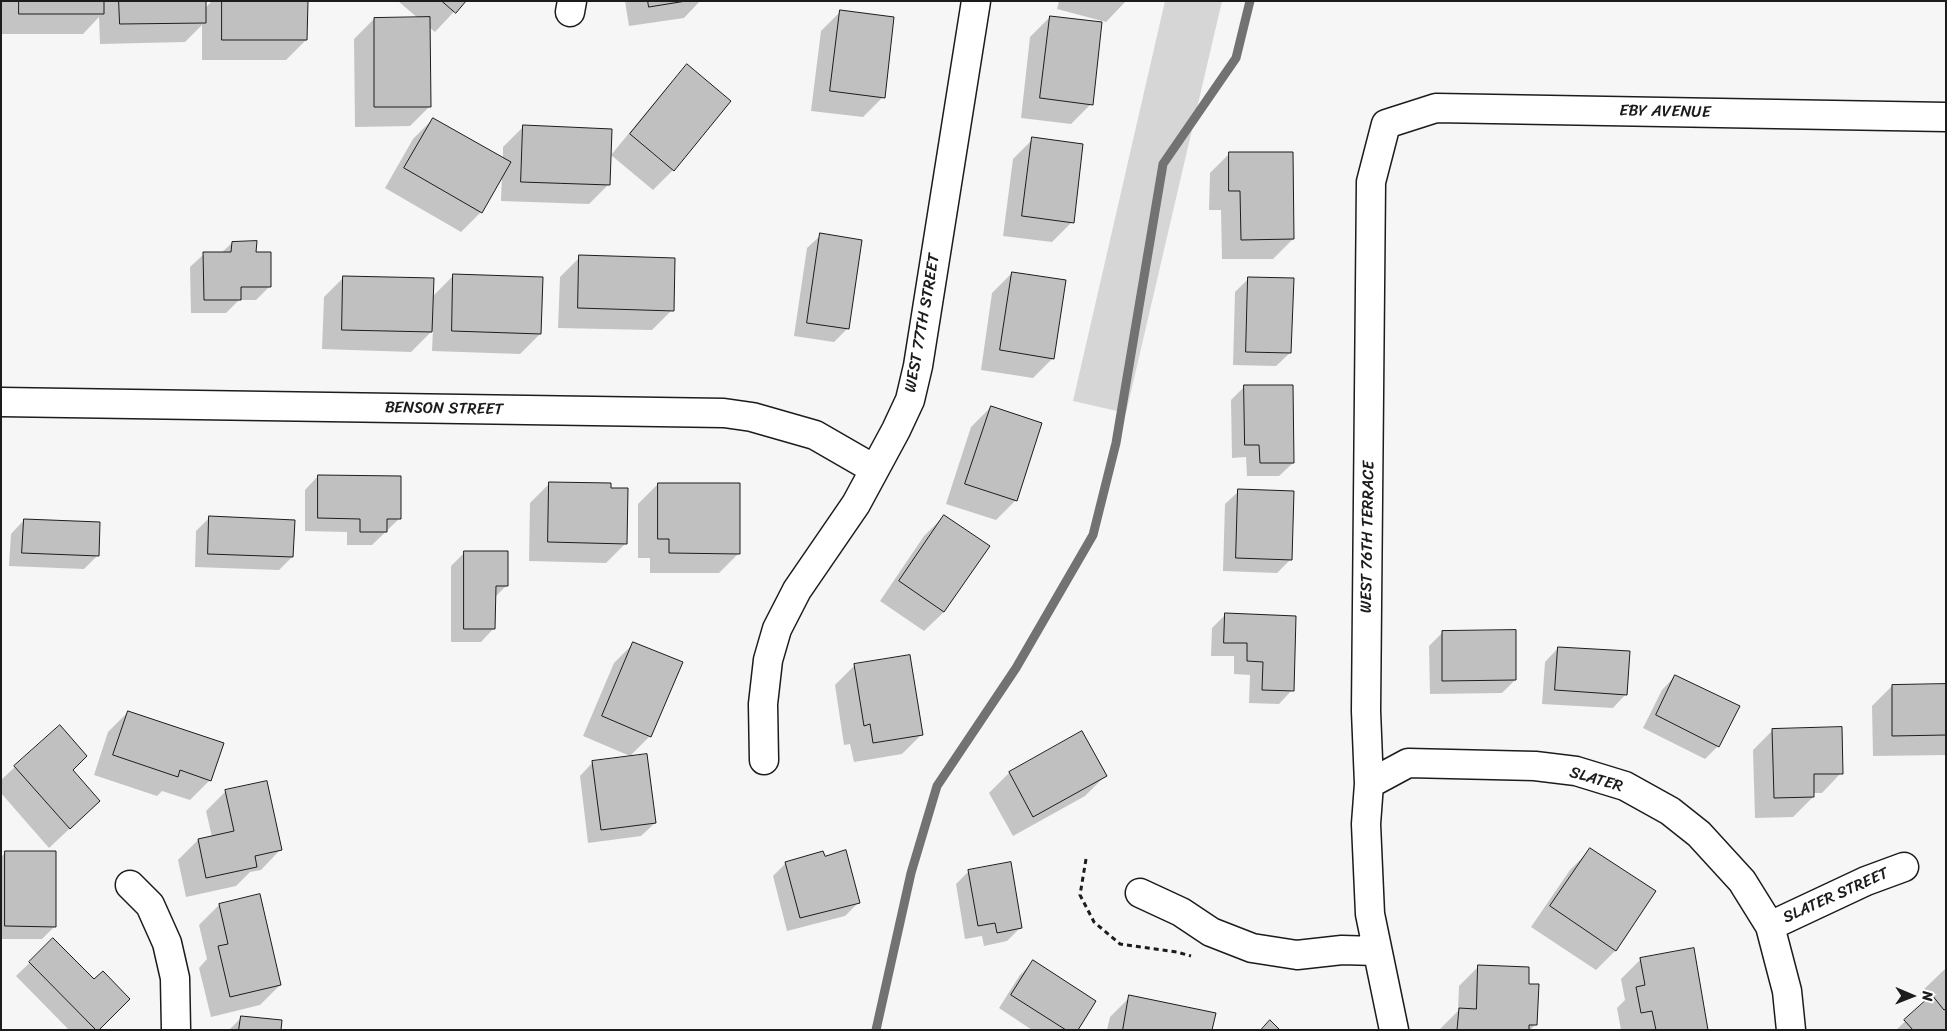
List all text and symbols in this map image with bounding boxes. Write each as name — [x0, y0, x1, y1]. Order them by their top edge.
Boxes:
street label: EBY AVENUE — [1619, 102, 1711, 122]
street label: WEST 77TH STREET — [901, 252, 945, 394]
street label: BENSON STREET — [385, 398, 503, 420]
street label: WEST 76TH TERRACE — [1357, 461, 1379, 613]
street label: SLATER — [1567, 763, 1625, 797]
street label: SLATER STREET — [1780, 864, 1892, 928]
north arrow — [1887, 971, 1937, 1021]
text: N — [1915, 991, 1940, 1001]

